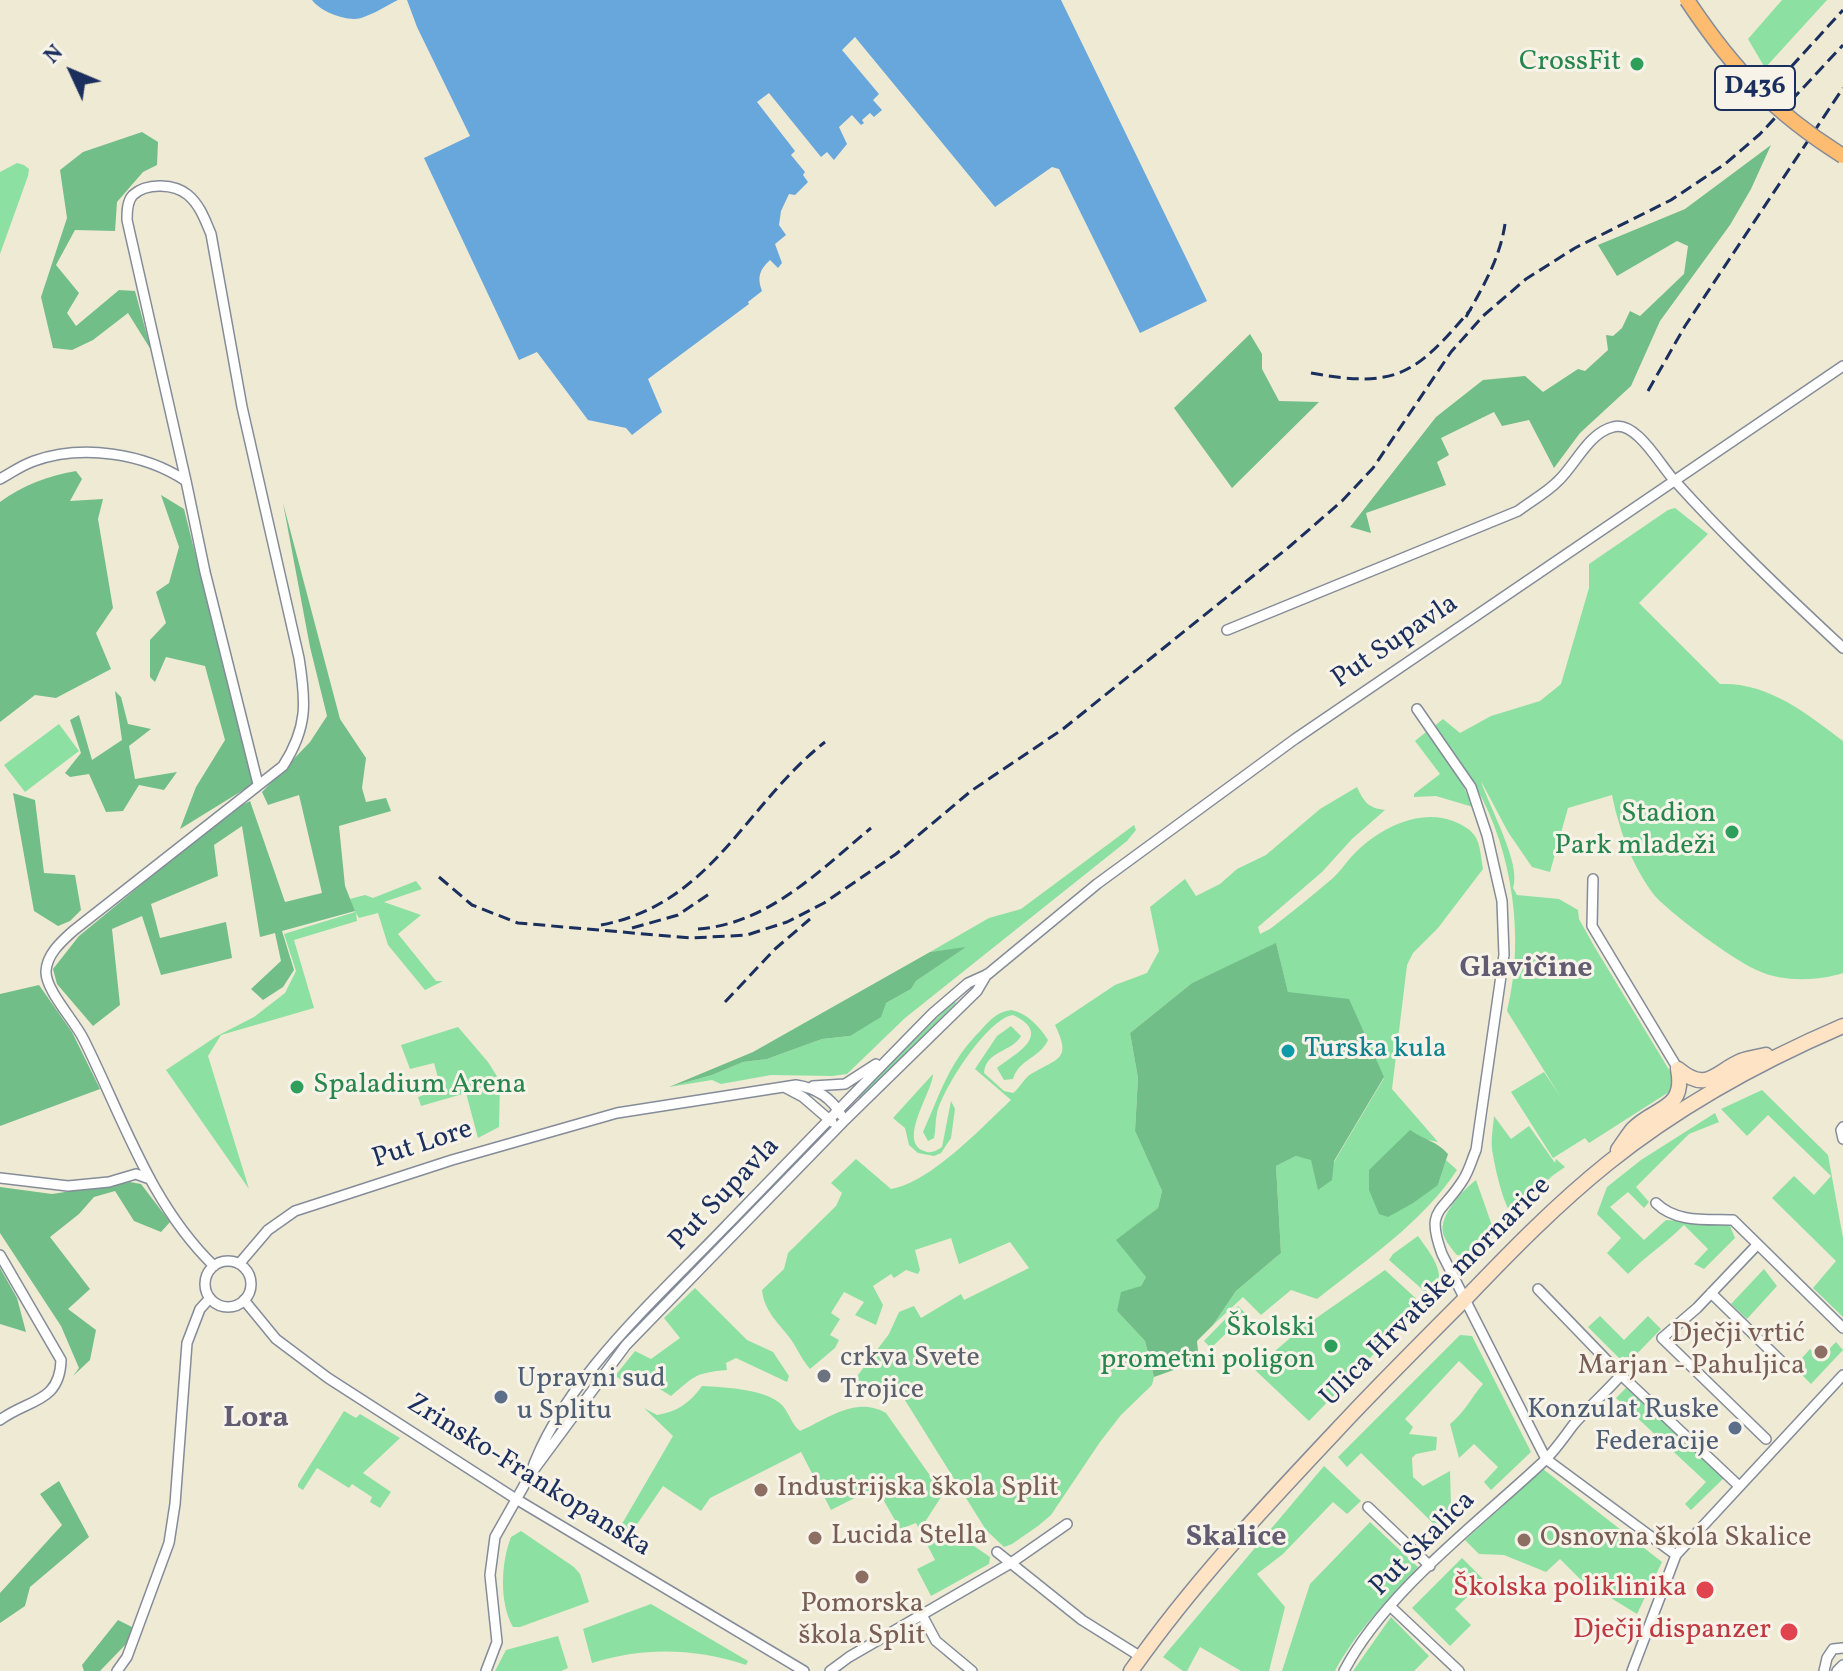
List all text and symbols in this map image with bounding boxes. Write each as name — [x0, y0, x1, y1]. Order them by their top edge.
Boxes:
north arrow — [32, 32, 112, 112]
text: N — [38, 38, 71, 72]
place label: CrossFit — [1519, 47, 1621, 81]
marker: CrossFit — [1628, 55, 1646, 73]
road number: D436 — [1715, 66, 1795, 110]
street label: Put Supavla — [1327, 589, 1465, 697]
place label: Stadion Park mladeži — [1555, 799, 1716, 865]
marker: Stadion Park mladeži — [1723, 823, 1741, 841]
district label: Glavičine — [1459, 952, 1593, 988]
place label: Turska kula — [1304, 1034, 1447, 1068]
marker: Turska kula — [1279, 1042, 1297, 1060]
place label: Spaladium Arena — [313, 1070, 527, 1104]
marker: Spaladium Arena — [288, 1078, 306, 1096]
street label: Put Lore — [369, 1114, 477, 1178]
street label: Put Supavla — [664, 1131, 788, 1259]
street label: Ulica Hrvatske mornarice — [1315, 1171, 1559, 1415]
place label: Školski prometni poligon — [1100, 1313, 1315, 1379]
place label: Dječji vrtić Marjan - Pahuljica — [1578, 1319, 1805, 1385]
marker: Školski prometni poligon — [1322, 1337, 1340, 1355]
place label: crkva Svete Trojice — [840, 1343, 980, 1409]
marker: Dječji vrtić Marjan - Pahuljica — [1812, 1343, 1830, 1361]
place label: Upravni sud u Splitu — [517, 1364, 666, 1430]
marker: crkva Svete Trojice — [815, 1367, 833, 1385]
street label: Zrinsko-Frankopanska — [400, 1388, 656, 1566]
marker: Upravni sud u Splitu — [492, 1388, 510, 1406]
place label: Konzulat Ruske Federacije — [1527, 1395, 1719, 1461]
district label: Lora — [223, 1402, 289, 1438]
marker: Konzulat Ruske Federacije — [1726, 1419, 1744, 1437]
place label: Industrijska škola Split — [777, 1473, 1059, 1507]
marker: Industrijska škola Split — [752, 1481, 770, 1499]
street label: Put Skalica — [1364, 1485, 1484, 1605]
place label: Lucida Stella — [831, 1521, 988, 1555]
district label: Skalice — [1186, 1521, 1286, 1557]
place label: Osnovna škola Skalice — [1540, 1523, 1811, 1557]
marker: Lucida Stella — [806, 1529, 824, 1547]
marker: Osnovna škola Skalice — [1515, 1531, 1533, 1549]
marker: Pomorska škola Split — [853, 1568, 871, 1586]
place label: Školska poliklinika — [1453, 1573, 1687, 1607]
marker: Školska poliklinika — [1694, 1579, 1716, 1601]
place label: Pomorska škola Split — [798, 1589, 926, 1655]
place label: Dječji dispanzer — [1573, 1615, 1771, 1649]
marker: Dječji dispanzer — [1778, 1621, 1800, 1643]

